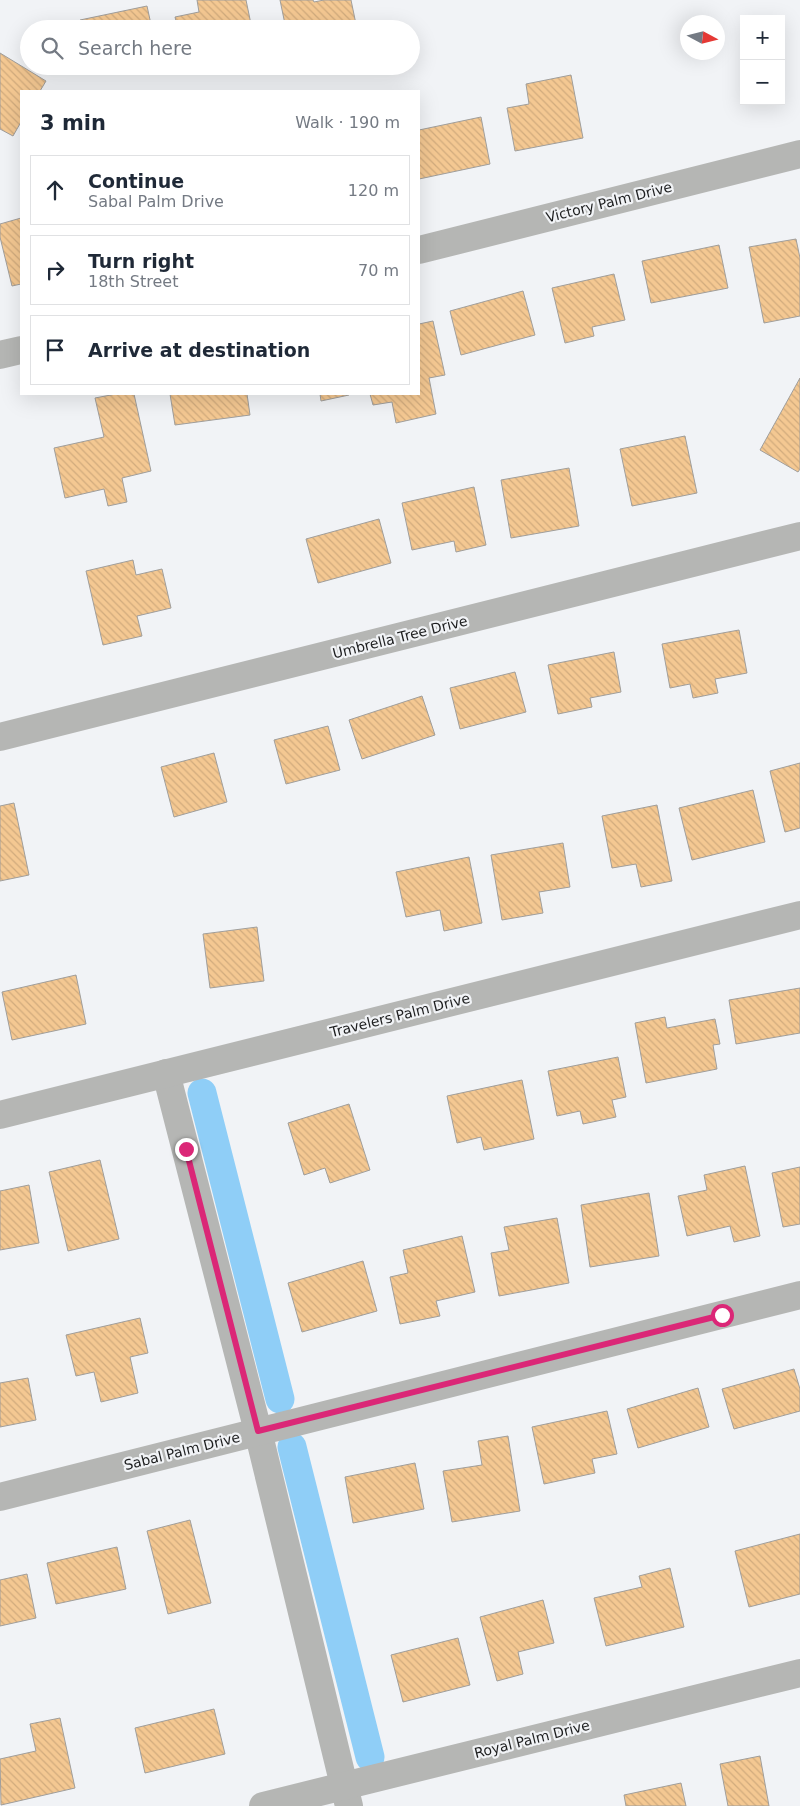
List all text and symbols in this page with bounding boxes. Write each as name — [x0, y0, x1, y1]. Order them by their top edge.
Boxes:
north arrow — [680, 15, 725, 60]
map controls — [740, 15, 785, 105]
button: + — [740, 15, 785, 60]
search box — [20, 20, 420, 75]
icon: search — [38, 34, 66, 62]
text: Search here — [78, 37, 192, 59]
button: − — [740, 60, 785, 105]
text: 3 min — [40, 111, 106, 135]
text: Walk · 190 m — [295, 113, 400, 132]
text: Continue — [88, 170, 184, 192]
icon: ahead — [41, 176, 69, 204]
street label: Victory Palm Drive — [544, 179, 674, 225]
text: 120 m — [348, 181, 399, 200]
text: Sabal Palm Drive — [88, 192, 224, 211]
text: Turn right — [88, 250, 194, 272]
icon: right — [41, 256, 69, 284]
text: 70 m — [358, 261, 399, 280]
text: 18th Street — [88, 272, 178, 291]
icon: arrive — [41, 336, 69, 364]
text: Arrive at destination — [88, 339, 310, 361]
street label: Umbrella Tree Drive — [331, 612, 469, 662]
street label: Travelers Palm Drive — [328, 990, 472, 1040]
route end — [175, 1138, 198, 1161]
route start — [711, 1304, 734, 1327]
street label: Sabal Palm Drive — [122, 1429, 242, 1473]
street label: Royal Palm Drive — [473, 1717, 591, 1761]

